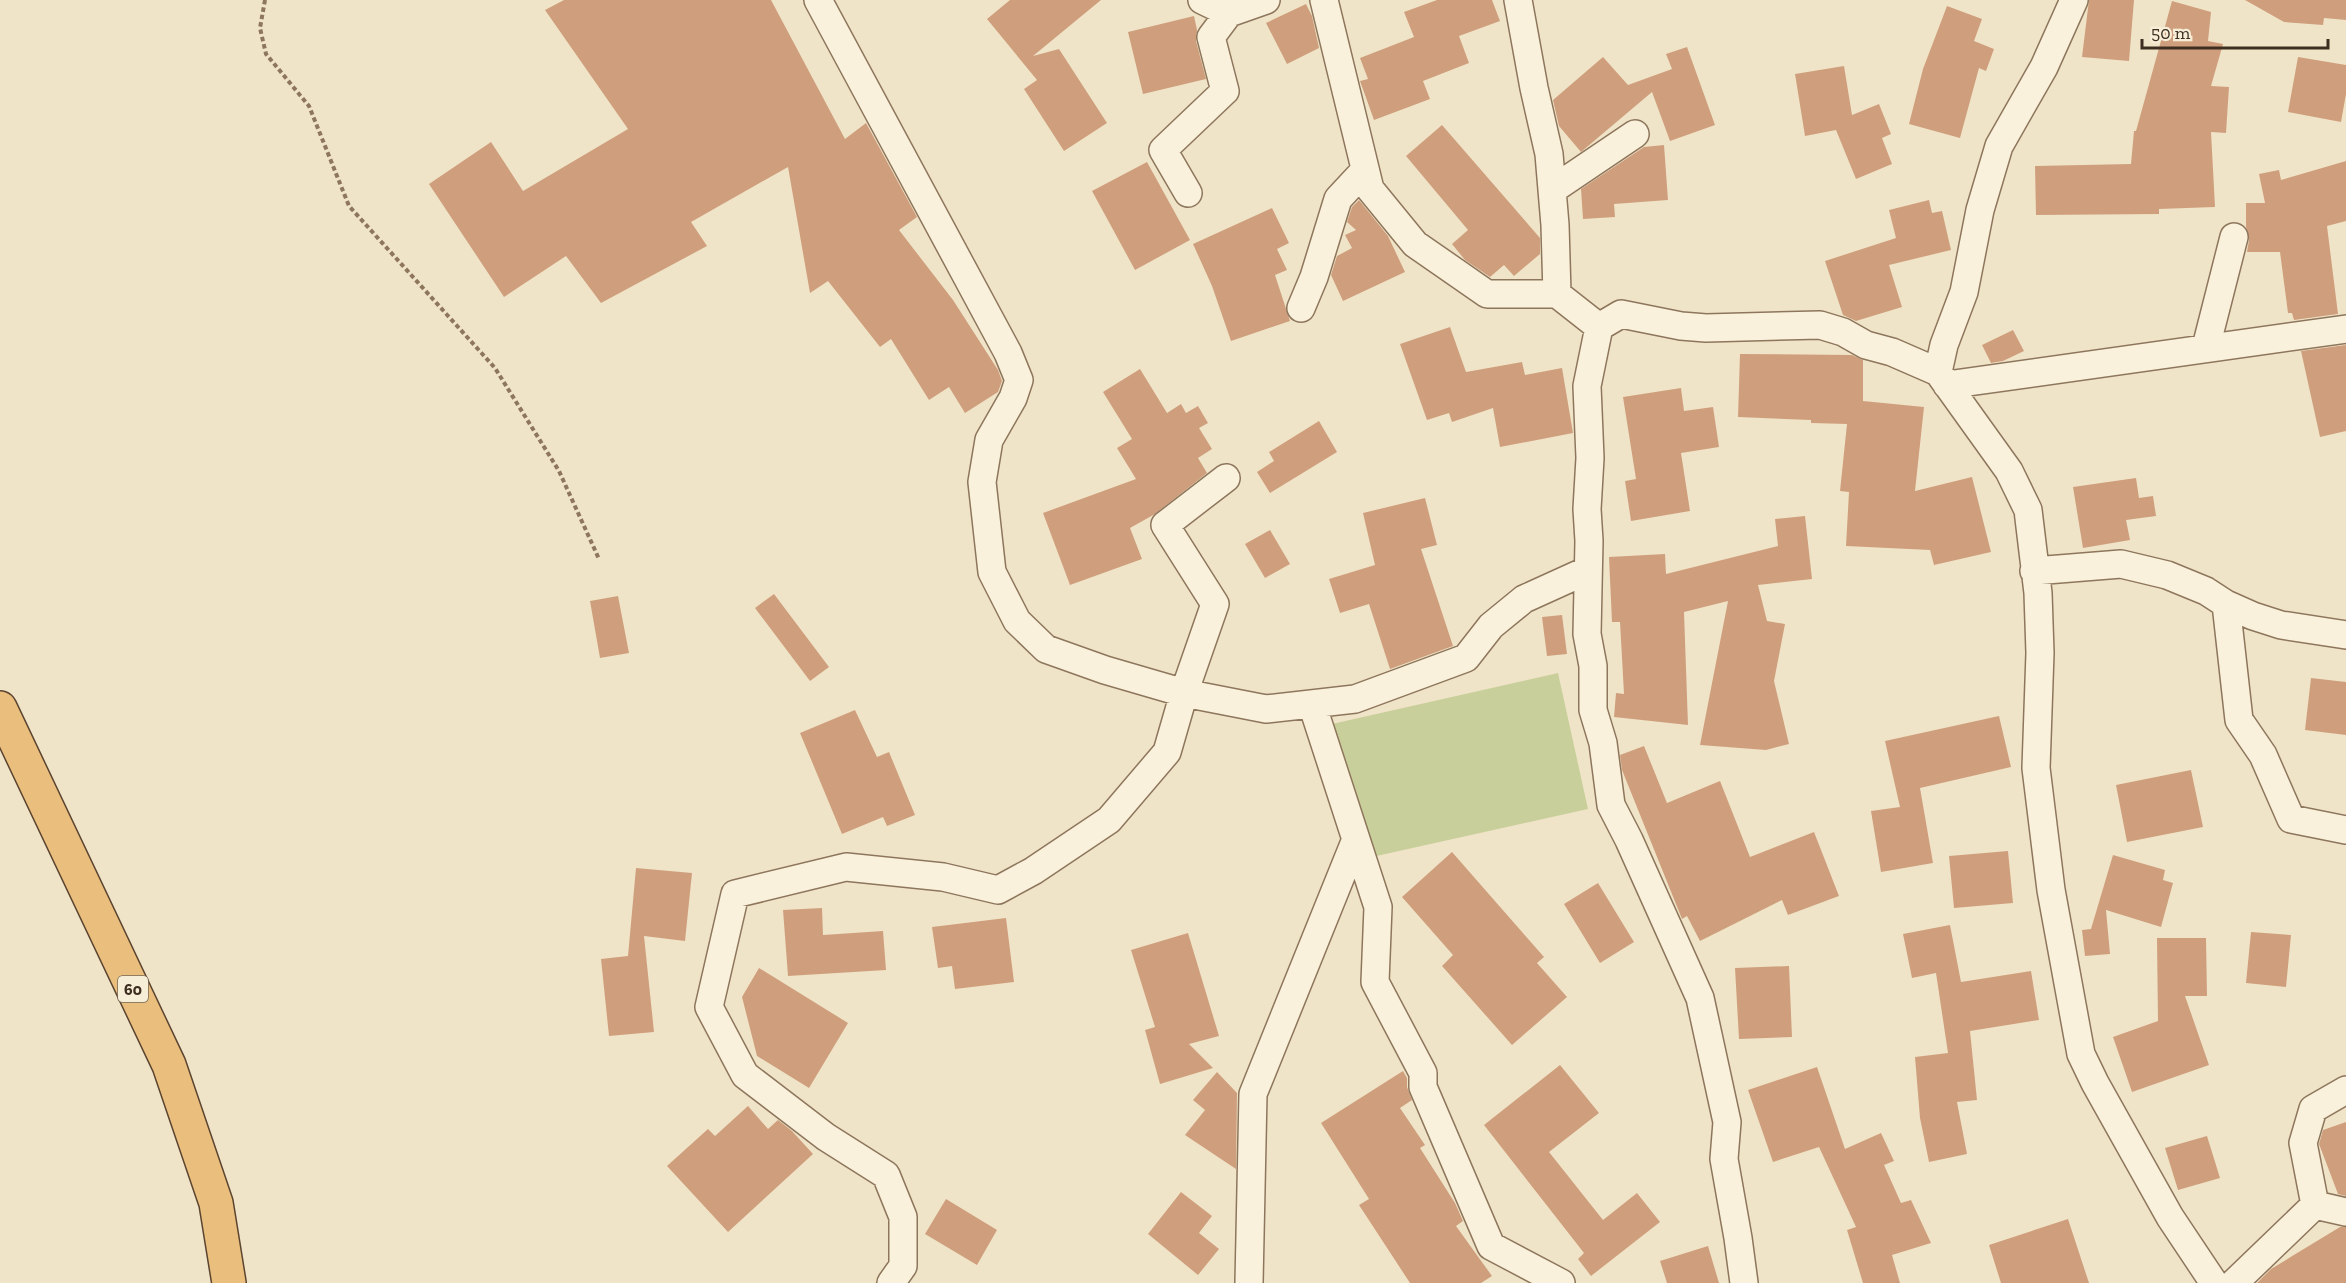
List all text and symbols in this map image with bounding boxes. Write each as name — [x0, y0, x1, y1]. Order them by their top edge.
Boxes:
scale bar — [2142, 12, 2328, 50]
text: 50 m — [2151, 22, 2191, 44]
road number: 60 — [118, 976, 148, 1002]

